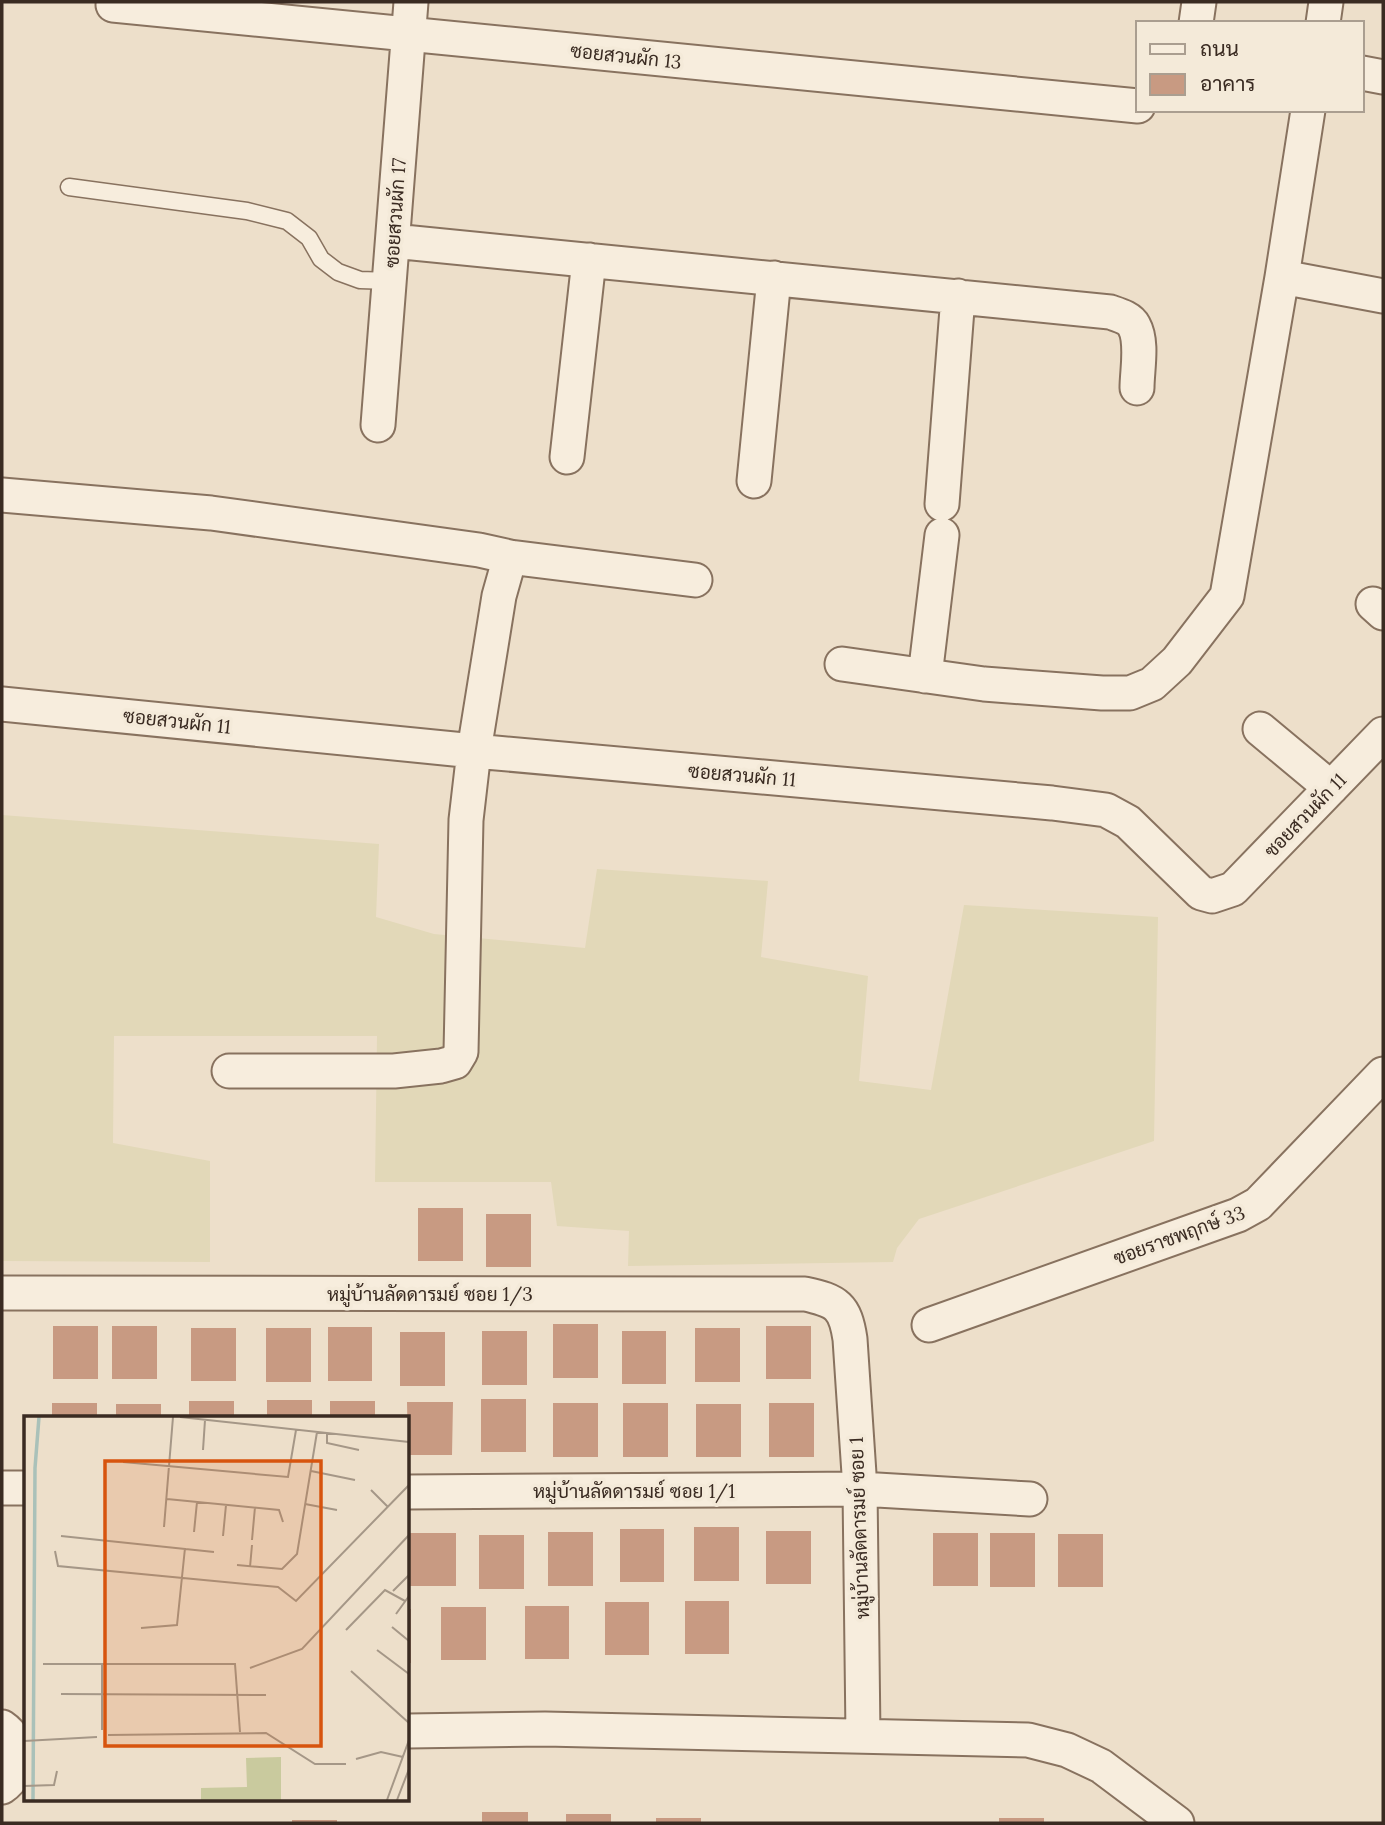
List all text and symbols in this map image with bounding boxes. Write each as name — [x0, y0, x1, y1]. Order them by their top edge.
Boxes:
legend — [1136, 21, 1364, 112]
text: ถนน — [1200, 35, 1239, 62]
street label: ซอยสวนผัก 13 — [569, 38, 683, 74]
text: อาคาร — [1200, 70, 1256, 97]
street label: ซอยสวนผัก 17 — [379, 157, 411, 269]
street label: ซอยสวนผัก 11 — [122, 703, 232, 739]
street label: ซอยสวนผัก 11 — [687, 758, 797, 792]
street label: ซอยสวนผัก 11 — [1259, 768, 1351, 862]
street label: ซอยราชพฤกษ์ 33 — [1110, 1200, 1248, 1270]
street label: หมู่บ้านลัดดารมย์ ซอย 1/3 — [327, 1282, 533, 1308]
inset map — [24, 1416, 410, 1800]
street label: หมู่บ้านลัดดารมย์ ซอย 1 — [844, 1436, 876, 1620]
street label: หมู่บ้านลัดดารมย์ ซอย 1/1 — [533, 1479, 735, 1505]

